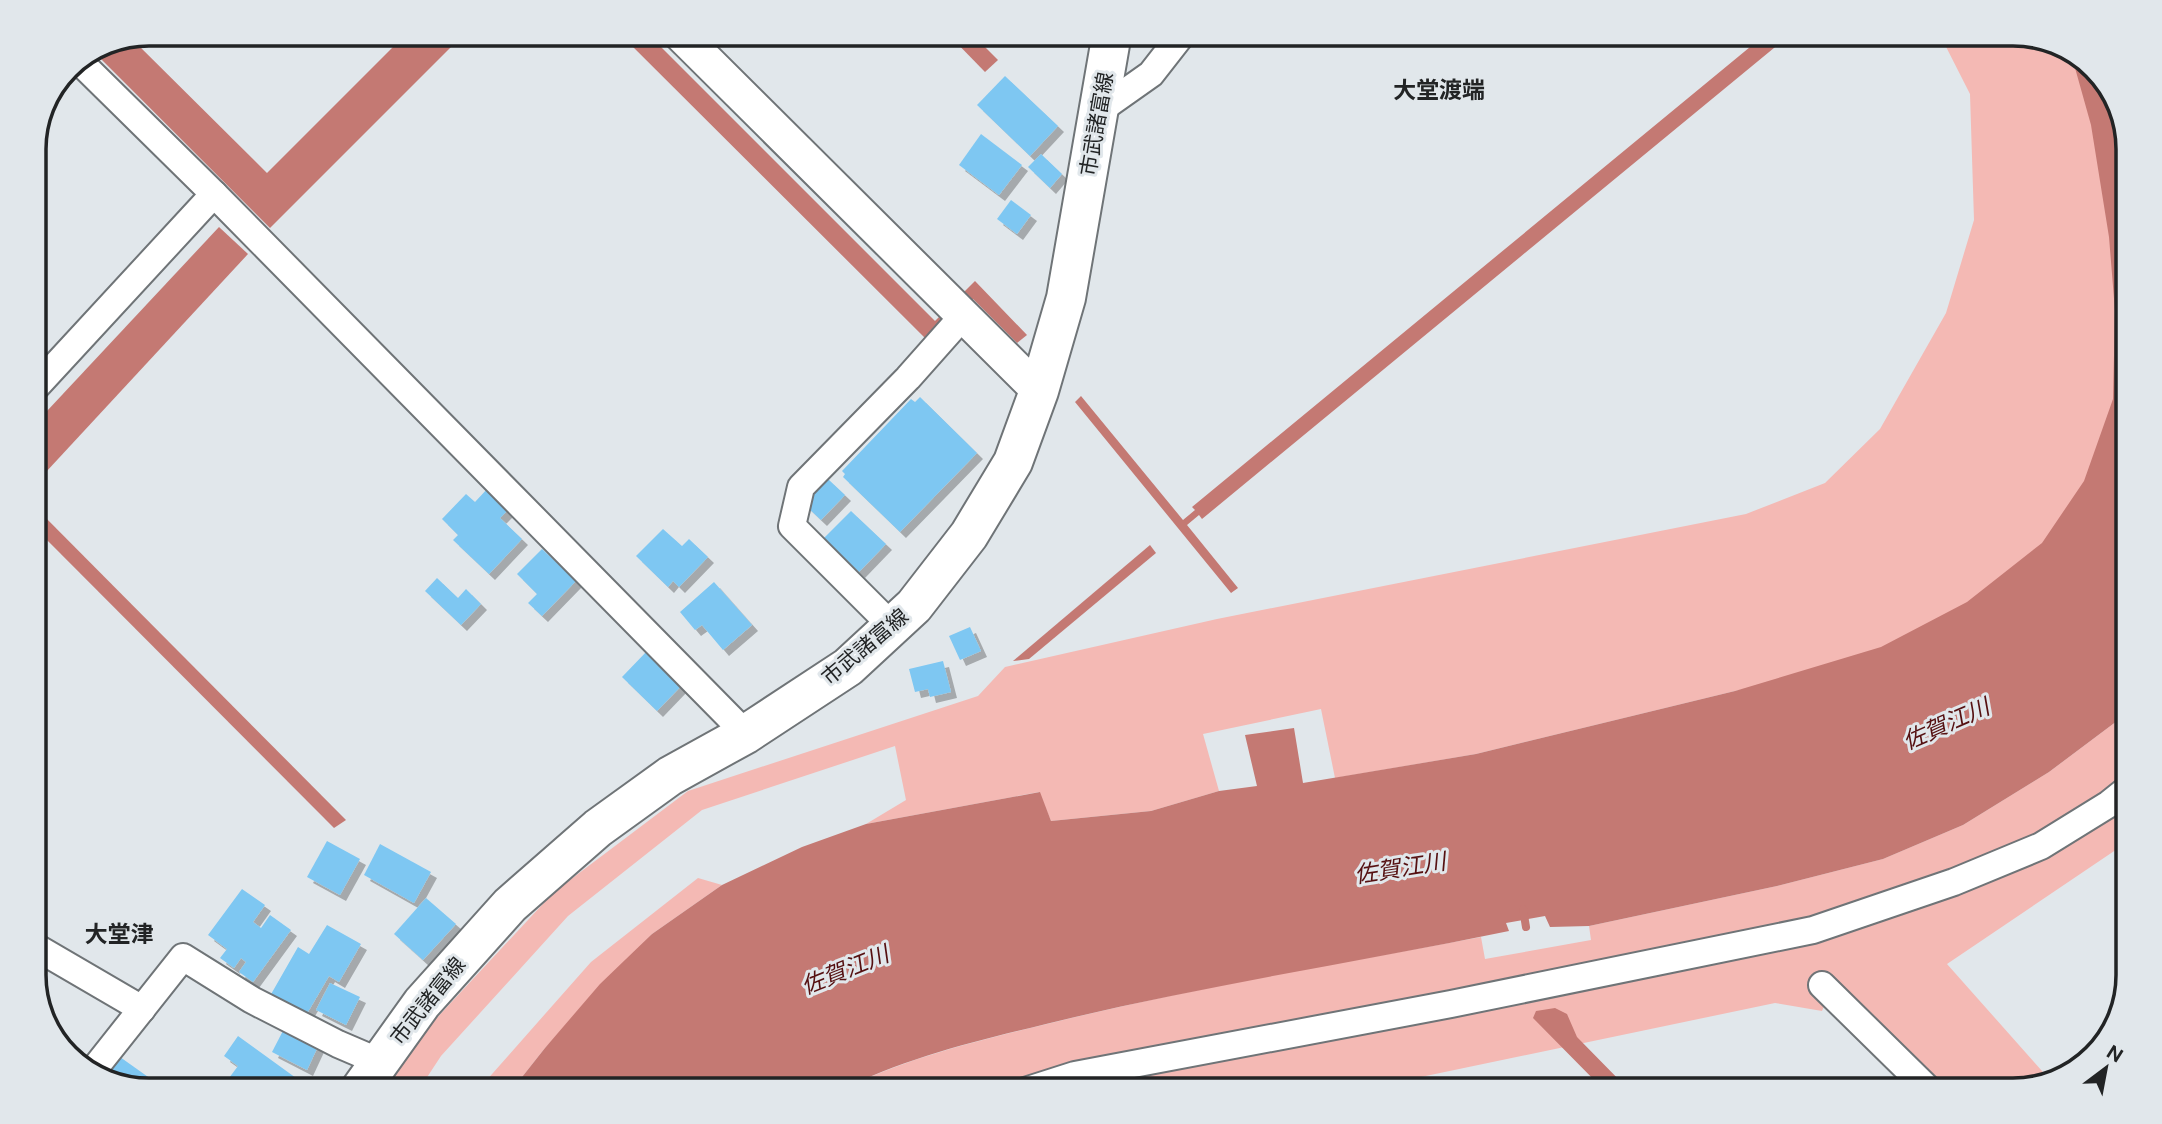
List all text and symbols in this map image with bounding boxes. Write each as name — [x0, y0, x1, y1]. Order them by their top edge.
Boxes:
street label: 市武諸富線 — [1075, 70, 1118, 178]
district label: 大堂渡端 — [1393, 76, 1485, 103]
street label: 市武諸富線 — [816, 603, 913, 690]
water label: 佐賀江川 — [1898, 691, 1996, 755]
water label: 佐賀江川 — [1352, 847, 1450, 888]
district label: 大堂津 — [85, 920, 154, 947]
water label: 佐賀江川 — [797, 939, 895, 999]
street label: 市武諸富線 — [385, 952, 470, 1049]
north arrow — [2071, 1033, 2141, 1103]
text: N — [2103, 1040, 2127, 1067]

